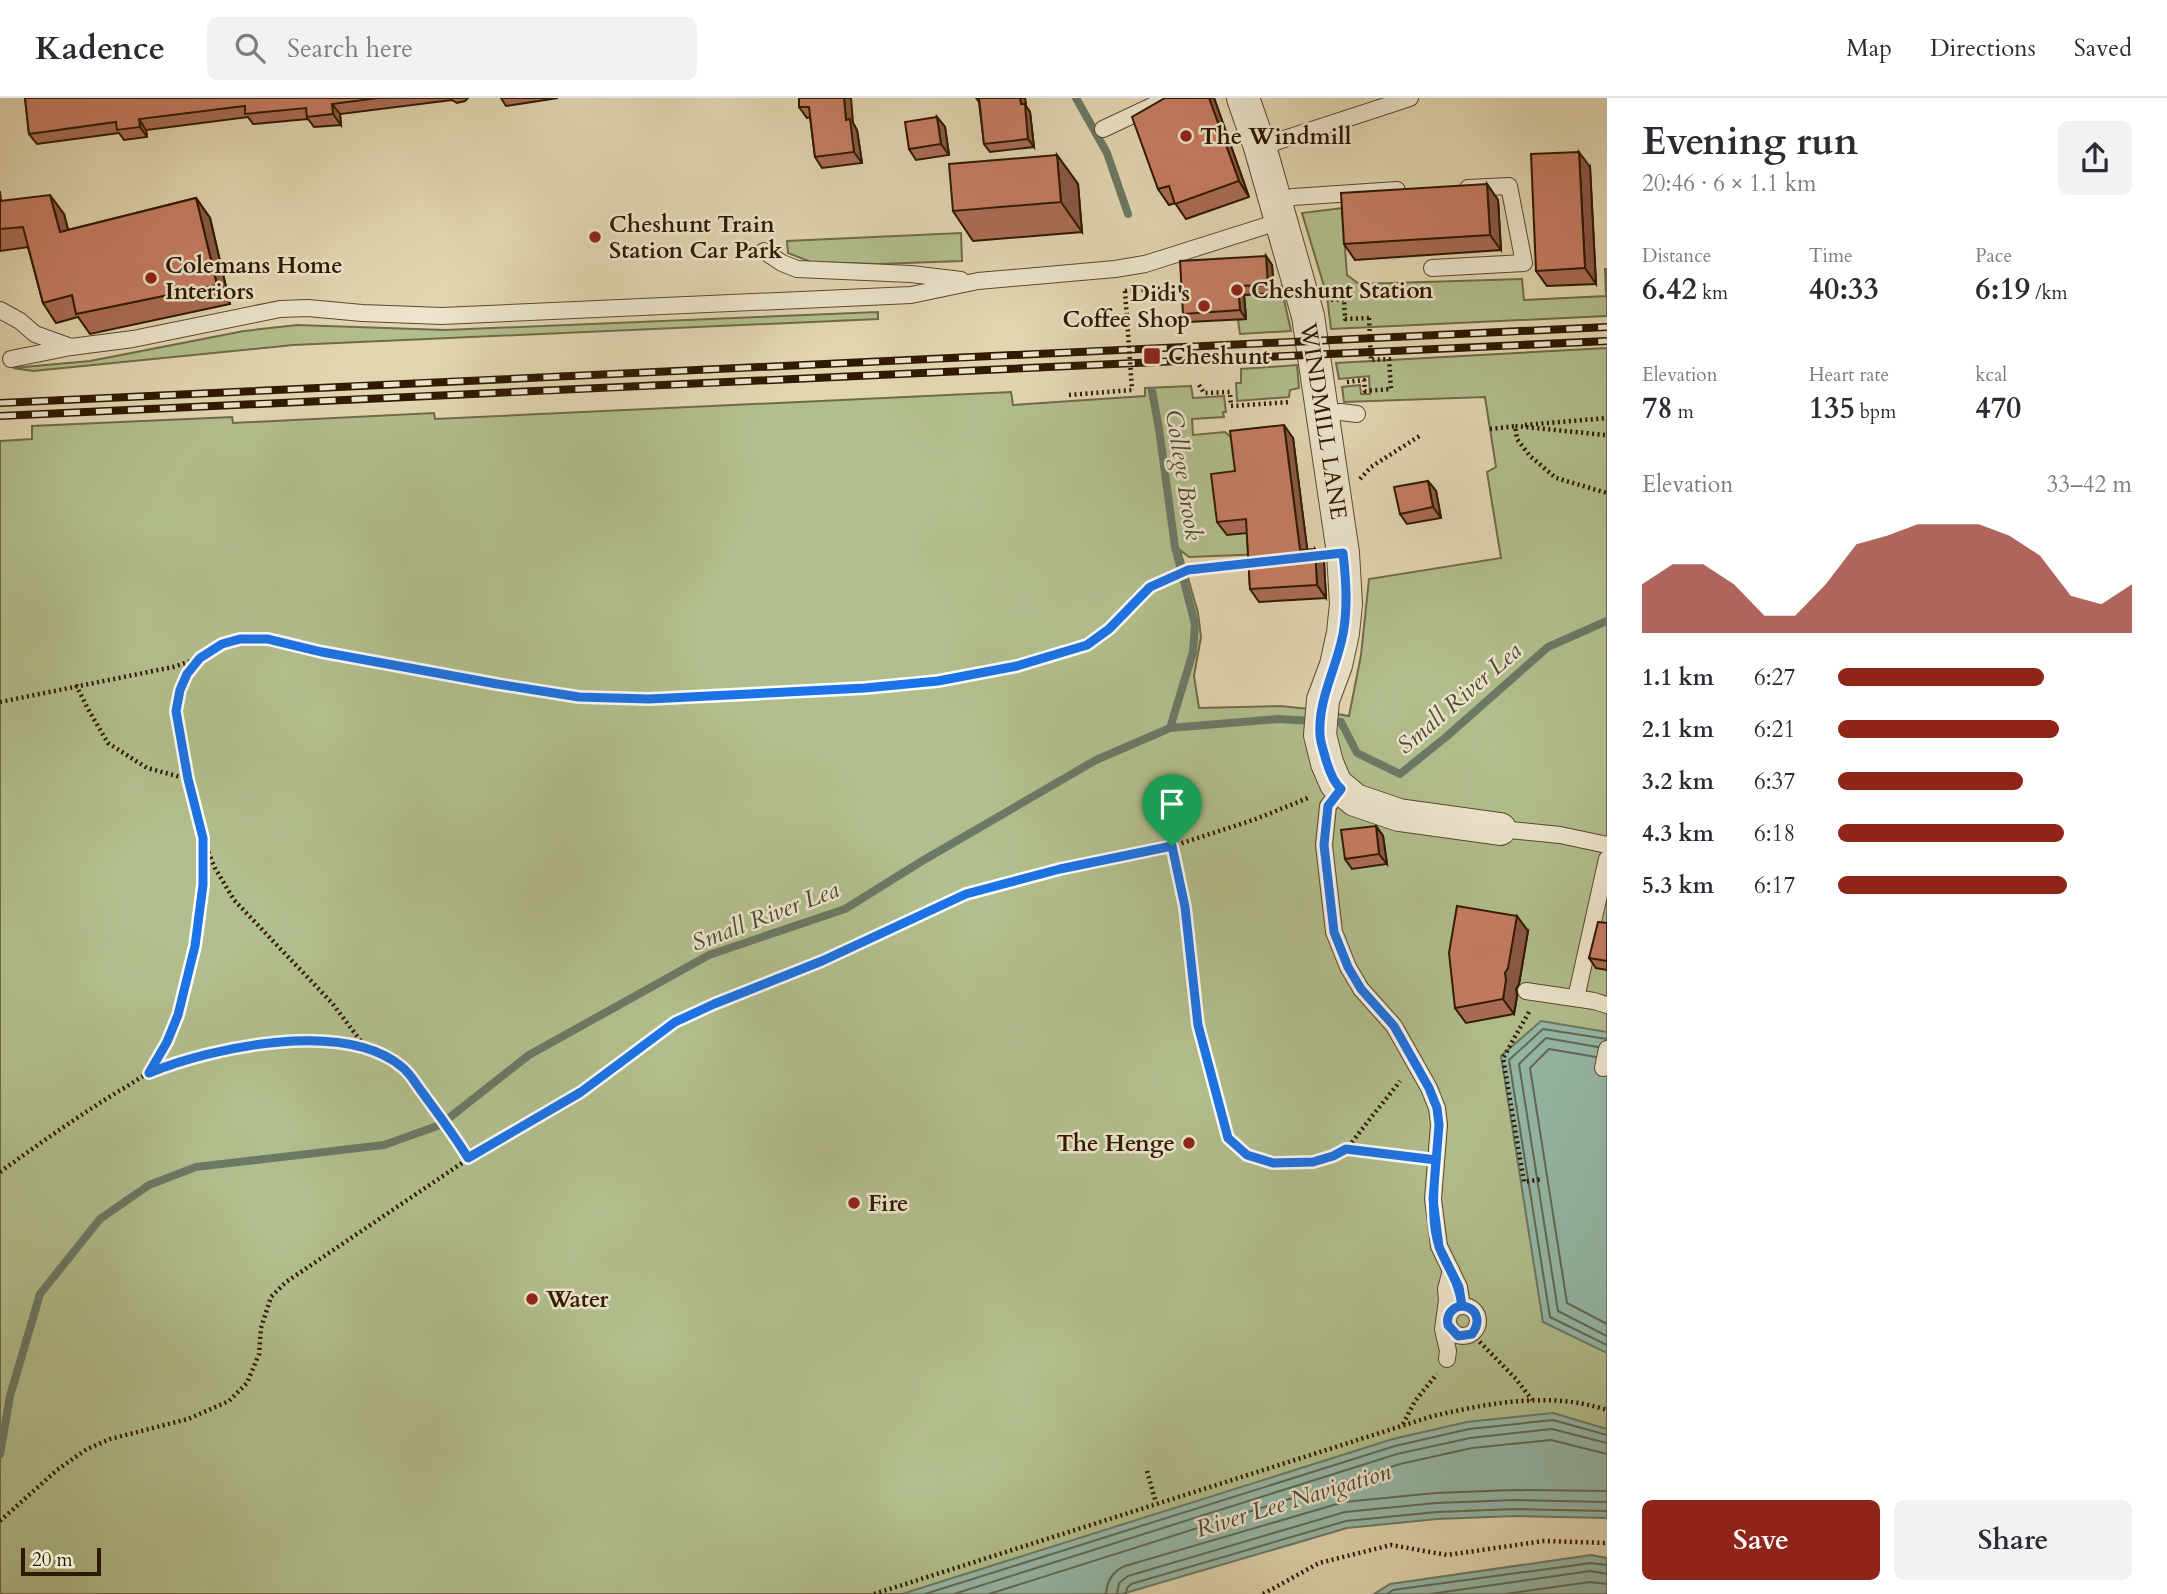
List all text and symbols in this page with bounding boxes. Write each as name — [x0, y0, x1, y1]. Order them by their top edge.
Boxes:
search box — [207, 17, 697, 80]
text: Kadence — [35, 26, 165, 71]
icon: search — [231, 29, 269, 67]
text: Search here — [287, 31, 413, 66]
text: Map — [1846, 32, 1892, 65]
text: Directions — [1930, 32, 2036, 65]
text: Saved — [2074, 32, 2132, 65]
text: Evening run — [1642, 116, 1858, 168]
place label: The Windmill — [1200, 121, 1352, 152]
button: share — [2058, 121, 2132, 195]
marker: The Windmill — [1178, 128, 1194, 144]
text: 20:46 · 6 × 1.1 km — [1642, 168, 1816, 199]
place label: Cheshunt Train Station Car Park — [609, 209, 783, 266]
marker: Cheshunt Train Station Car Park — [587, 229, 603, 245]
text: Distance — [1642, 243, 1711, 269]
text: Time — [1809, 243, 1853, 269]
text: Pace — [1975, 243, 2012, 269]
place label: Colemans Home Interiors — [165, 250, 343, 307]
text: 6.42 — [1642, 269, 1697, 310]
text: 40:33 — [1809, 269, 1879, 310]
text: 6:19 — [1975, 269, 2030, 310]
marker: Colemans Home Interiors — [143, 270, 159, 286]
place label: Cheshunt Station — [1251, 275, 1434, 306]
place label: Didi's Coffee Shop — [1062, 278, 1190, 335]
text: km — [1697, 280, 1728, 306]
text: /km — [2030, 280, 2068, 306]
marker: Cheshunt Station — [1229, 282, 1245, 298]
marker: Didi's Coffee Shop — [1196, 298, 1212, 314]
street label: WINDMILL LANE — [1292, 319, 1354, 522]
place label: Cheshunt — [1168, 341, 1270, 372]
marker: Cheshunt — [1142, 346, 1162, 366]
text: Elevation — [1642, 362, 1717, 388]
text: Heart rate — [1809, 362, 1889, 388]
text: kcal — [1975, 362, 2007, 388]
text: 78 — [1642, 388, 1673, 429]
text: 135 — [1809, 388, 1855, 429]
text: 470 — [1975, 388, 2021, 429]
text: m — [1673, 399, 1694, 425]
text: bpm — [1855, 399, 1896, 425]
water label: College Brook — [1157, 407, 1210, 543]
text: Elevation — [1642, 469, 1733, 500]
text: 33–42 m — [2047, 469, 2132, 500]
water label: Small River Lea — [1390, 635, 1529, 762]
text: 1.1 km — [1642, 662, 1714, 693]
text: 6:27 — [1754, 662, 1795, 693]
text: 2.1 km — [1642, 714, 1714, 745]
text: 6:21 — [1754, 714, 1795, 745]
text: 3.2 km — [1642, 766, 1714, 797]
text: 6:37 — [1754, 766, 1795, 797]
pin — [1142, 774, 1202, 846]
icon: arrive — [1153, 785, 1191, 823]
text: 4.3 km — [1642, 818, 1714, 849]
text: 6:18 — [1754, 818, 1795, 849]
text: 5.3 km — [1642, 870, 1714, 901]
text: 6:17 — [1754, 870, 1795, 901]
water label: Small River Lea — [687, 873, 844, 960]
place label: The Henge — [1056, 1128, 1175, 1159]
marker: The Henge — [1181, 1135, 1197, 1151]
place label: Fire — [868, 1188, 908, 1219]
marker: Fire — [846, 1195, 862, 1211]
place label: Water — [545, 1284, 609, 1315]
marker: Water — [524, 1291, 540, 1307]
water label: River Lee Navigation — [1192, 1455, 1395, 1546]
button: Save — [1642, 1500, 1880, 1580]
button: Share — [1894, 1500, 2132, 1580]
scale bar — [21, 1545, 102, 1577]
text: 20 m — [32, 1547, 73, 1573]

